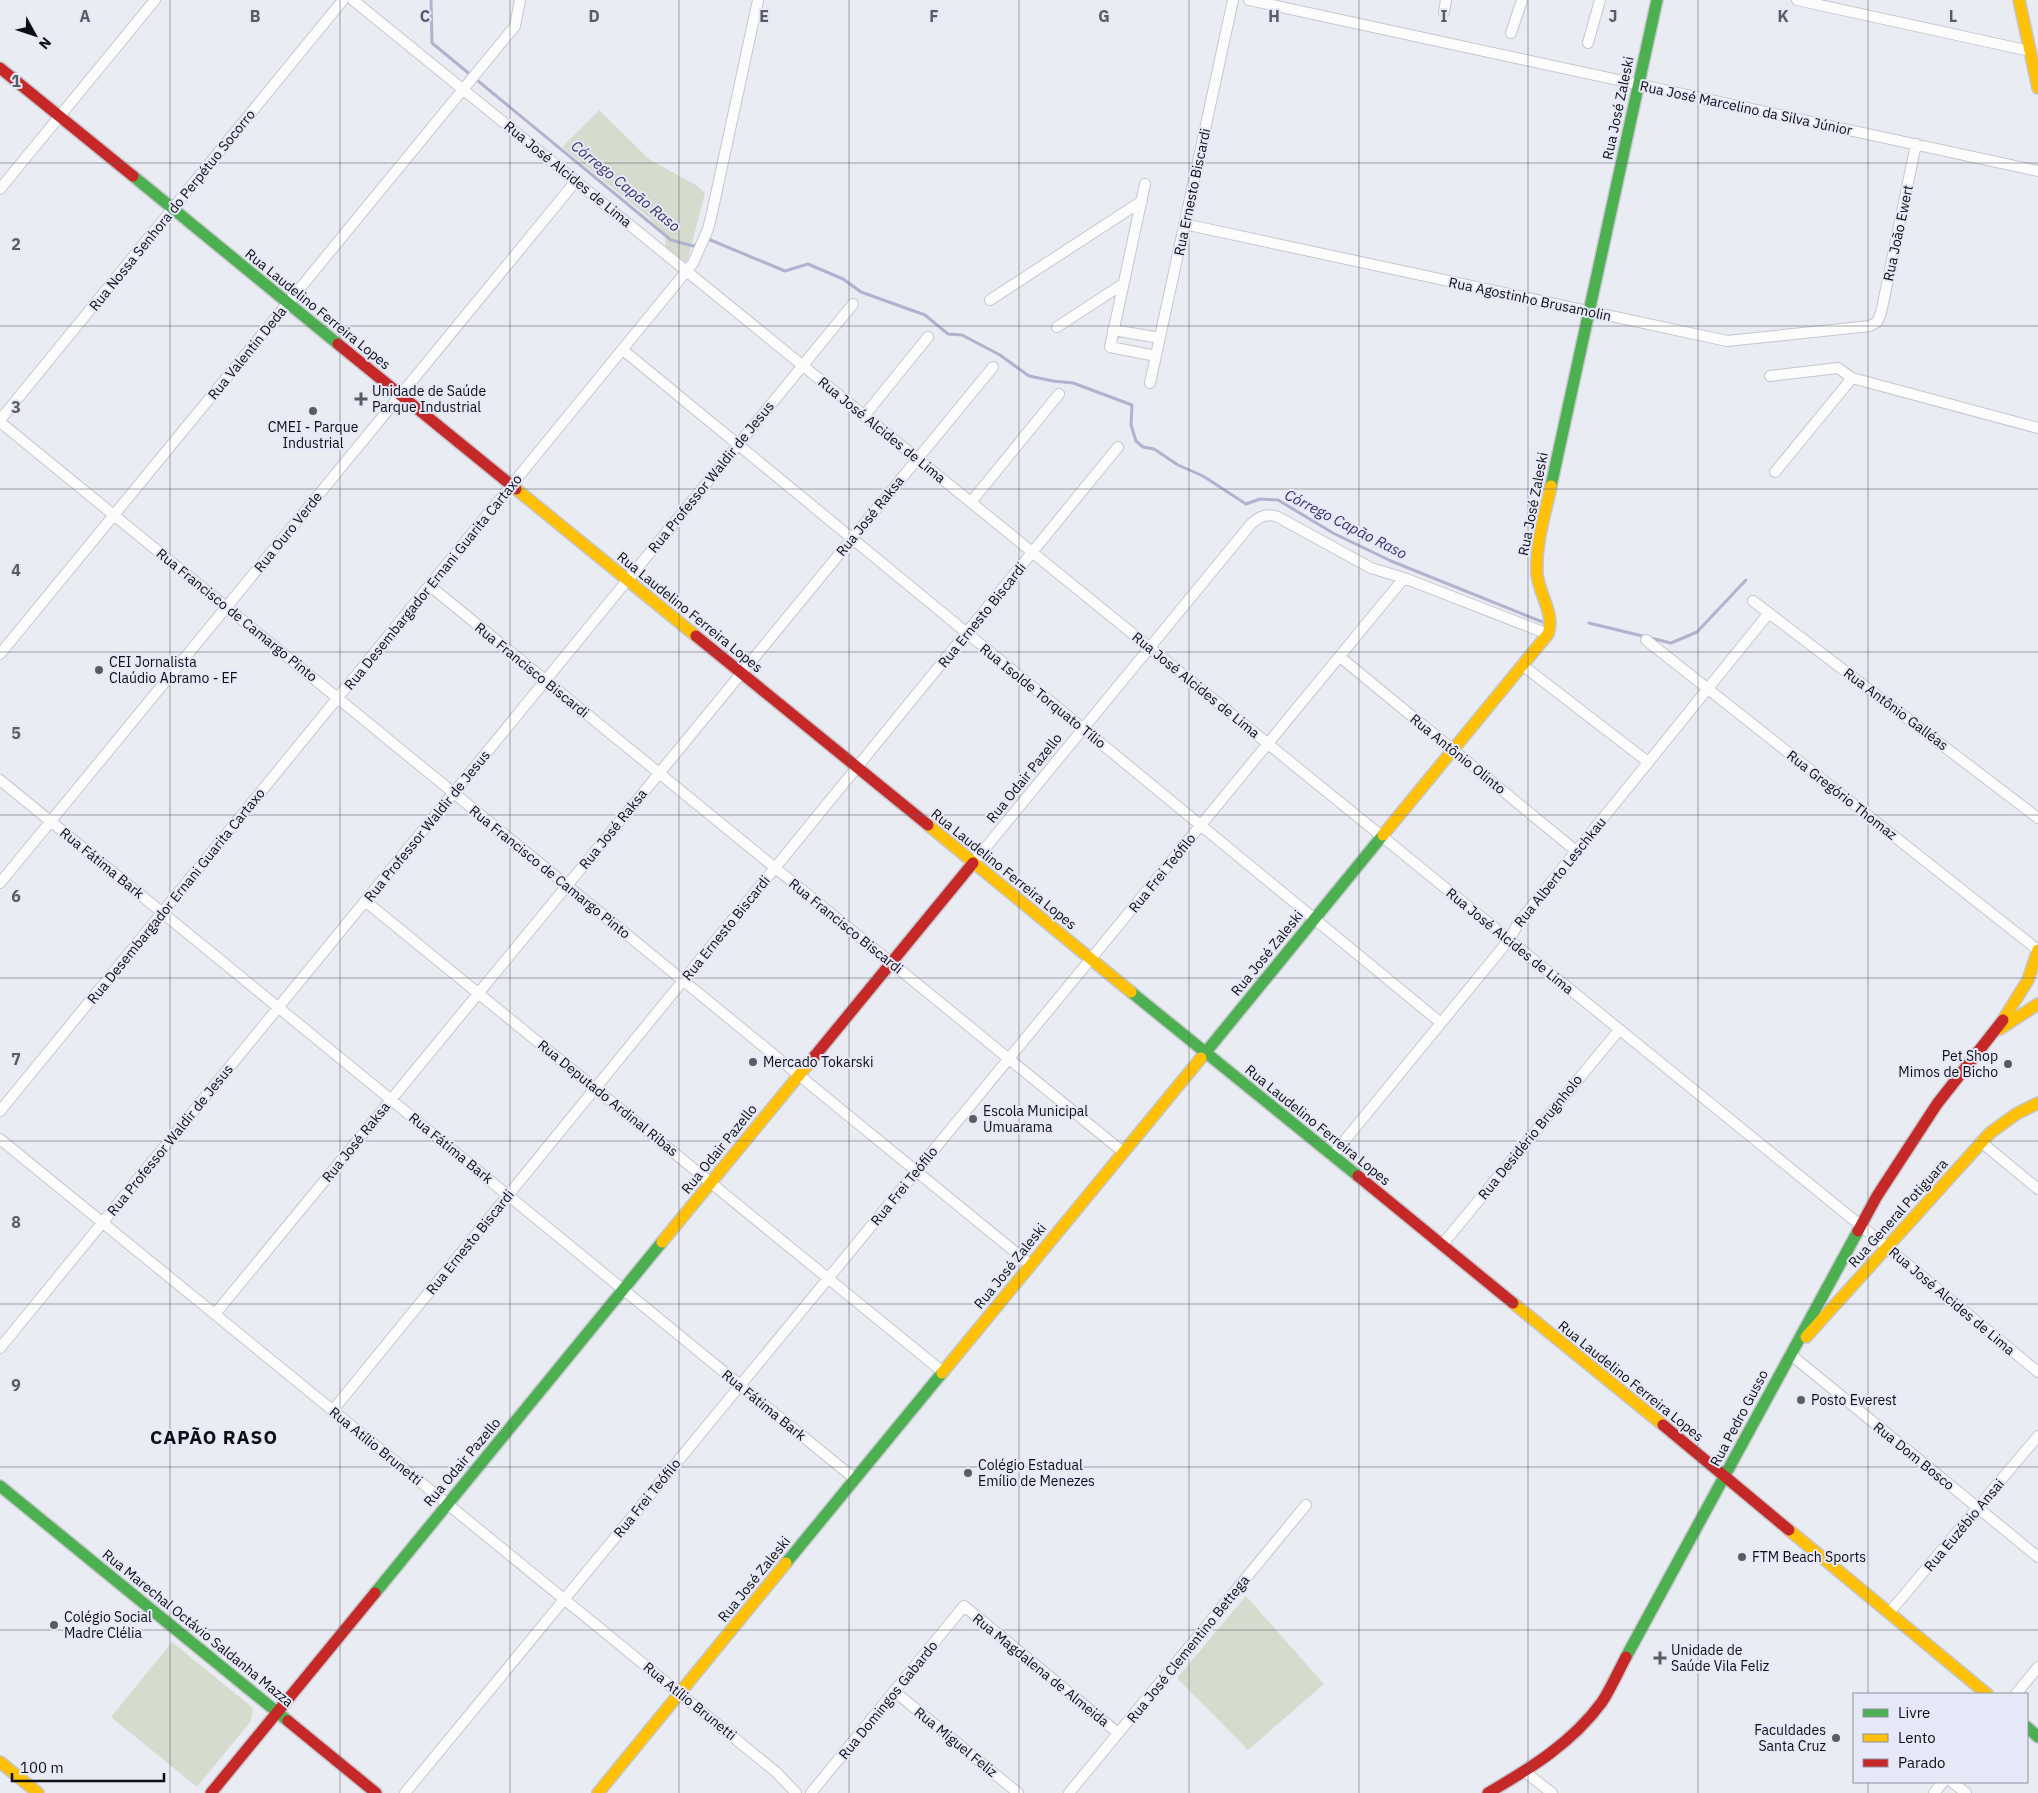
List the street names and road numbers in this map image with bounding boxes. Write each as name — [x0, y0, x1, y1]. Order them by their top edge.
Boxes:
street label: Rua José Zaleski — [1598, 55, 1638, 161]
street label: Rua José Marcelino da Silva Júnior — [1638, 77, 1854, 139]
street label: Rua Nossa Senhora do Perpétuo Socorro — [85, 105, 259, 314]
street label: Rua José Alcides de Lima — [501, 117, 636, 231]
street label: Rua Ernesto Biscardi — [1170, 127, 1214, 257]
street label: Rua João Ewert — [1879, 183, 1917, 283]
street label: Rua Laudelino Ferreira Lopes — [242, 245, 395, 373]
street label: Rua Agostinho Brusamolin — [1447, 273, 1613, 325]
street label: Rua Valentin Deda — [204, 302, 291, 403]
street label: Rua José Alcides de Lima — [815, 373, 950, 487]
street label: Rua Professor Waldir de Jesus — [644, 397, 778, 557]
street label: Rua José Zaleski — [1514, 451, 1552, 557]
street label: Rua Desembargador Ernani Guarita Cartaxo — [340, 470, 526, 694]
street label: Rua José Raksa — [832, 472, 908, 560]
street label: Rua Ouro Verde — [250, 488, 326, 576]
street label: Rua Francisco de Camargo Pinto — [153, 544, 321, 686]
street label: Rua Laudelino Ferreira Lopes — [614, 548, 767, 676]
street label: Rua Ernesto Biscardi — [934, 559, 1030, 671]
street label: Rua Francisco Biscardi — [471, 618, 593, 722]
street label: Rua José Alcides de Lima — [1129, 628, 1264, 742]
street label: Rua Isolde Torquato Tílio — [976, 640, 1110, 753]
street label: Rua Antônio Galléas — [1840, 664, 1952, 754]
street label: Rua Antônio Olinto — [1407, 710, 1510, 798]
street label: Rua Odair Pazello — [982, 729, 1066, 827]
street label: Rua Professor Waldir de Jesus — [360, 746, 494, 906]
street label: Rua Gregório Thomaz — [1783, 746, 1901, 844]
street label: Rua Desembargador Ernani Guarita Cartaxo — [83, 784, 269, 1008]
street label: Rua José Raksa — [575, 785, 651, 873]
street label: Rua Francisco de Camargo Pinto — [466, 801, 634, 943]
street label: Rua Laudelino Ferreira Lopes — [928, 805, 1081, 933]
street label: Rua Alberto Leschkau — [1510, 813, 1610, 931]
street label: Rua Fátima Bark — [56, 824, 148, 903]
street label: Rua Frei Teófilo — [1125, 830, 1200, 916]
street label: Rua Ernesto Biscardi — [678, 872, 774, 984]
street label: Rua Francisco Biscardi — [785, 874, 907, 978]
street label: Rua José Alcides de Lima — [1443, 884, 1578, 998]
street label: Rua José Zaleski — [1227, 906, 1307, 1000]
street label: Rua Deputado Ardinal Ribas — [534, 1036, 682, 1160]
street label: Rua Professor Waldir de Jesus — [103, 1060, 237, 1220]
street label: Rua Laudelino Ferreira Lopes — [1242, 1061, 1395, 1189]
street label: Rua Desidério Brugnholo — [1474, 1071, 1586, 1203]
street label: Rua José Raksa — [318, 1098, 394, 1186]
street label: Rua Odair Pazello — [677, 1100, 761, 1198]
street label: Rua Fátima Bark — [405, 1109, 497, 1188]
street label: Rua Frei Teófilo — [867, 1143, 942, 1229]
street label: Rua General Potiguara — [1844, 1154, 1952, 1271]
street label: Rua Ernesto Biscardi — [422, 1186, 518, 1298]
street label: Rua José Zaleski — [970, 1219, 1050, 1313]
street label: Rua José Alcides de Lima — [1885, 1243, 2019, 1359]
street label: Rua Laudelino Ferreira Lopes — [1555, 1317, 1708, 1445]
street label: Rua Fátima Bark — [718, 1366, 810, 1445]
street label: Rua Pedro Gusso — [1706, 1366, 1772, 1469]
street label: Rua Atílio Brunetti — [326, 1403, 426, 1489]
street label: Rua Odair Pazello — [420, 1414, 504, 1510]
street label: Rua Dom Bosco — [1870, 1418, 1958, 1494]
street label: Rua Frei Teófilo — [610, 1455, 685, 1541]
street label: Rua Euzébio Ansai — [1920, 1475, 2008, 1575]
street label: Rua José Zaleski — [714, 1532, 794, 1626]
street label: Rua Marechal Octávio Saldanha Mazza — [99, 1545, 298, 1711]
street label: Rua José Clementino Bettega — [1123, 1571, 1254, 1727]
street label: Rua Magdalena de Almeida — [969, 1609, 1113, 1731]
street label: Rua Domingos Gabardo — [835, 1637, 942, 1763]
street label: Rua Atílio Brunetti — [640, 1658, 740, 1744]
street label: Rua Miguel Feliz — [911, 1703, 1002, 1781]

